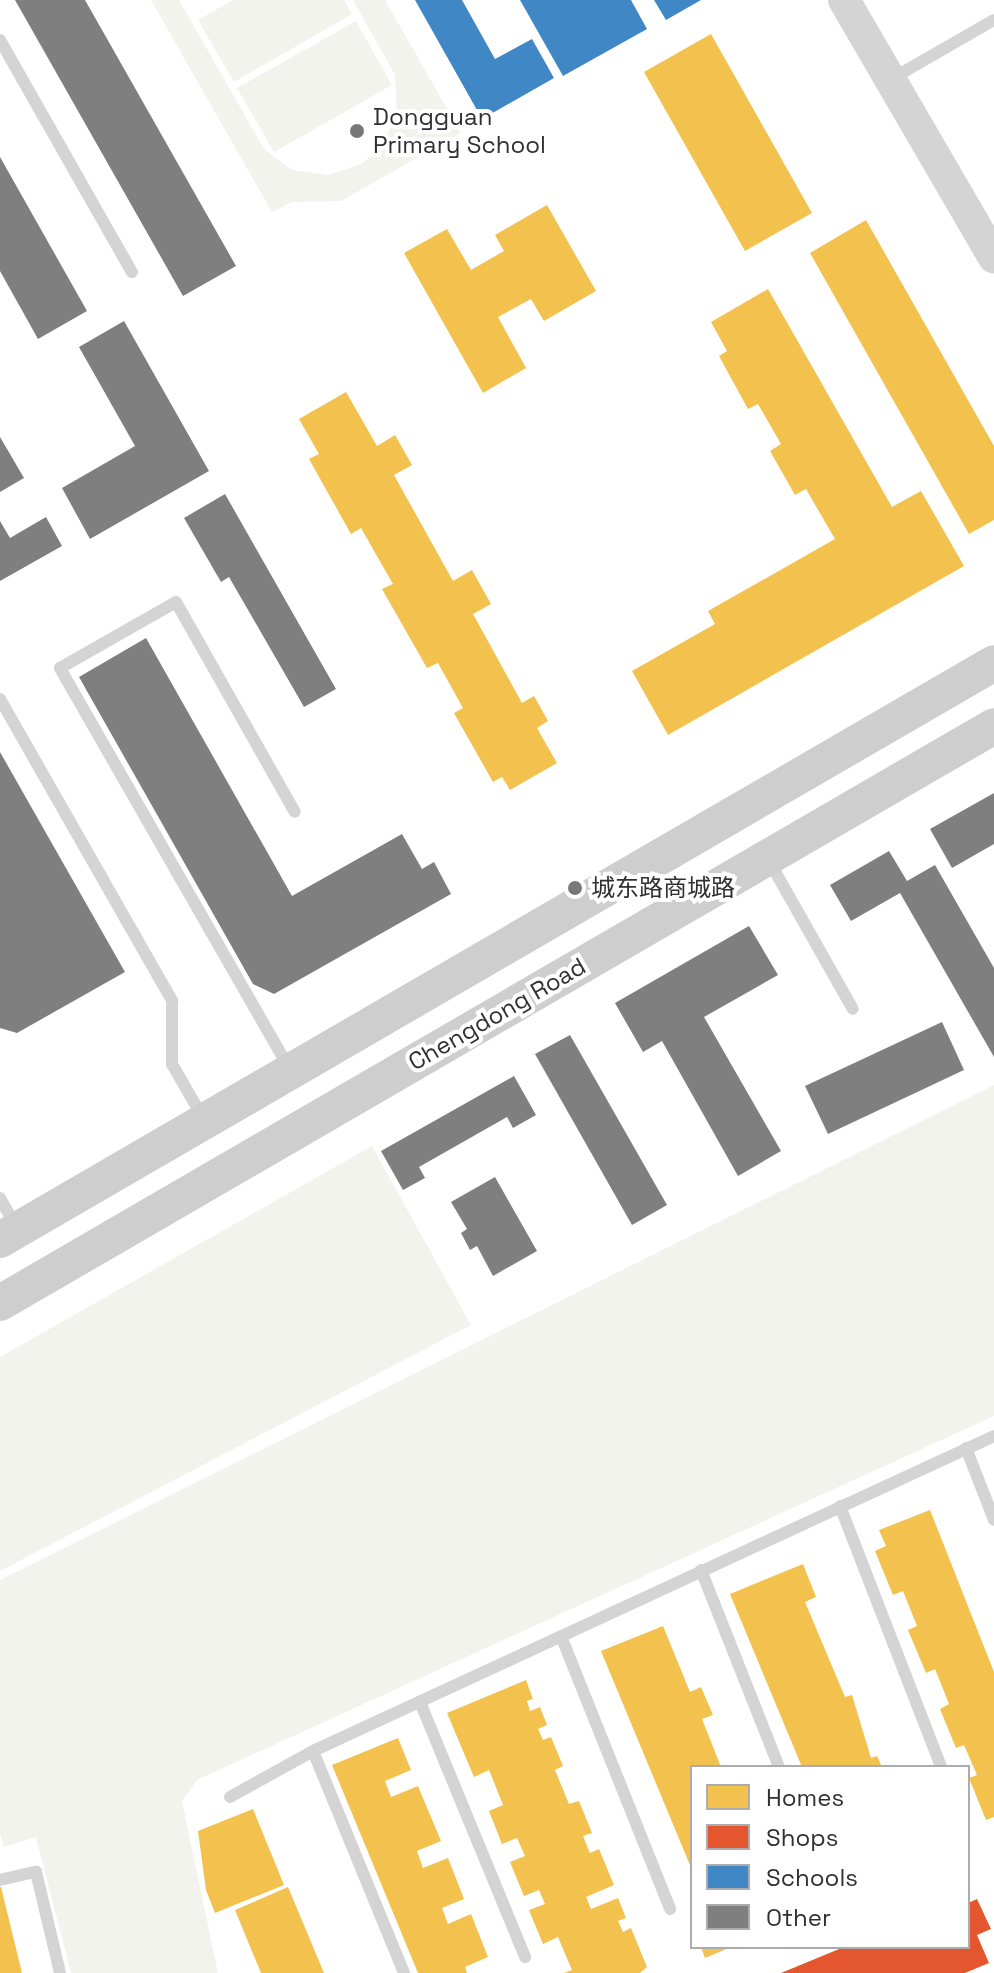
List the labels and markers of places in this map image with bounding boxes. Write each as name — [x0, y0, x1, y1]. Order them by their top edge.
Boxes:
place label: Dongguan Primary School — [373, 103, 546, 159]
marker: Dongguan Primary School — [348, 122, 366, 140]
place label: 城东路商城路 — [591, 874, 735, 902]
marker: 城东路商城路 — [566, 879, 584, 897]

